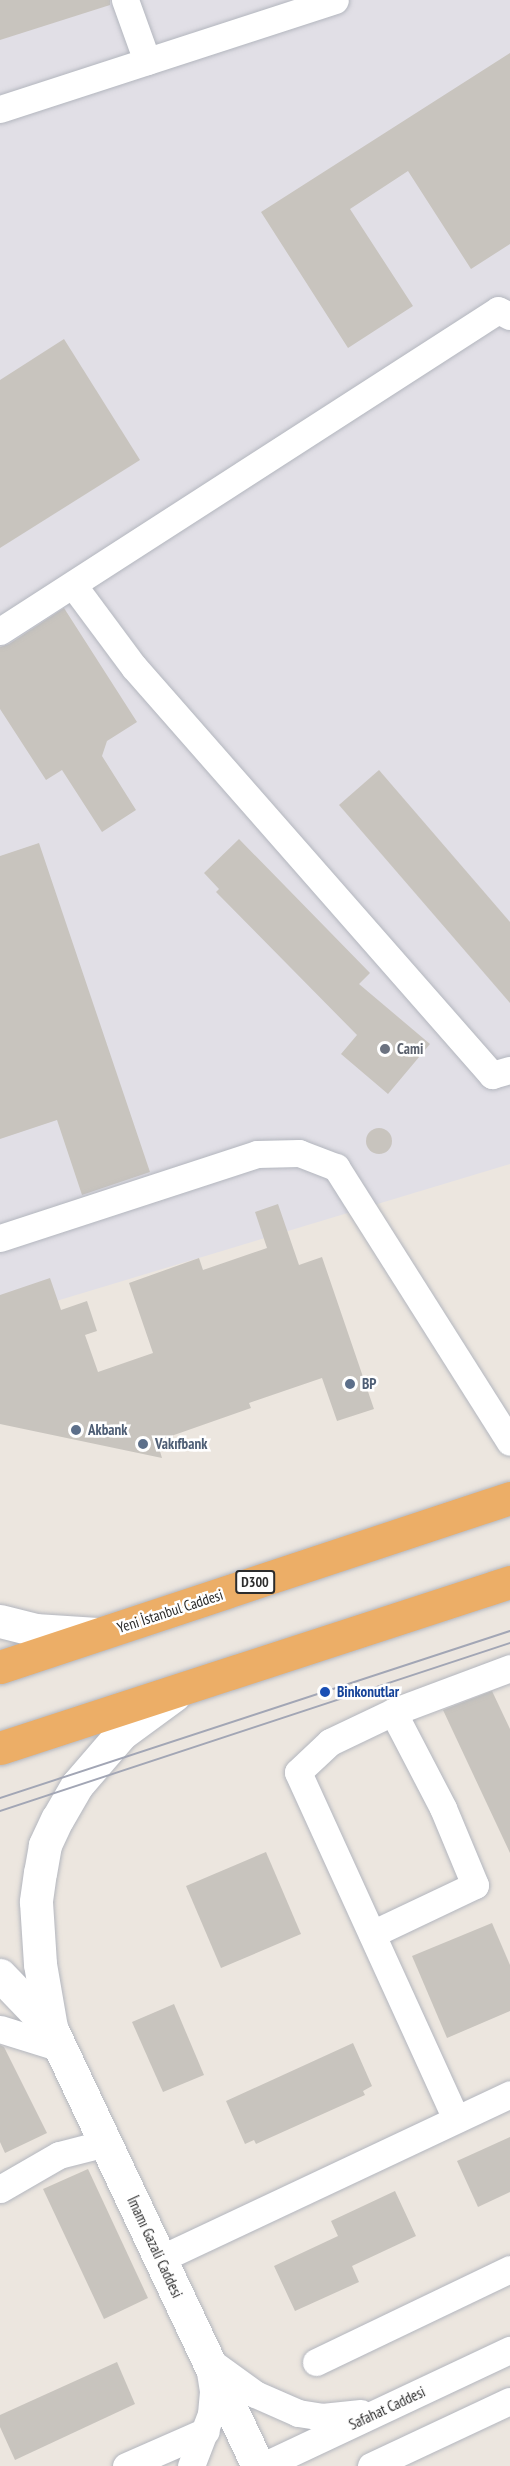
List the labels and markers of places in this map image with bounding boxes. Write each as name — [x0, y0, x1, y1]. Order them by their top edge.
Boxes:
place label: Cami — [397, 1040, 423, 1058]
marker: Cami — [378, 1042, 392, 1056]
place label: BP — [362, 1375, 377, 1393]
marker: BP — [343, 1377, 357, 1391]
place label: Akbank — [88, 1421, 127, 1439]
marker: Akbank — [69, 1423, 83, 1437]
place label: Vakıfbank — [155, 1435, 207, 1453]
marker: Vakıfbank — [136, 1437, 150, 1451]
place label: Binkonutlar — [337, 1683, 399, 1701]
marker: Binkonutlar — [318, 1685, 332, 1699]

